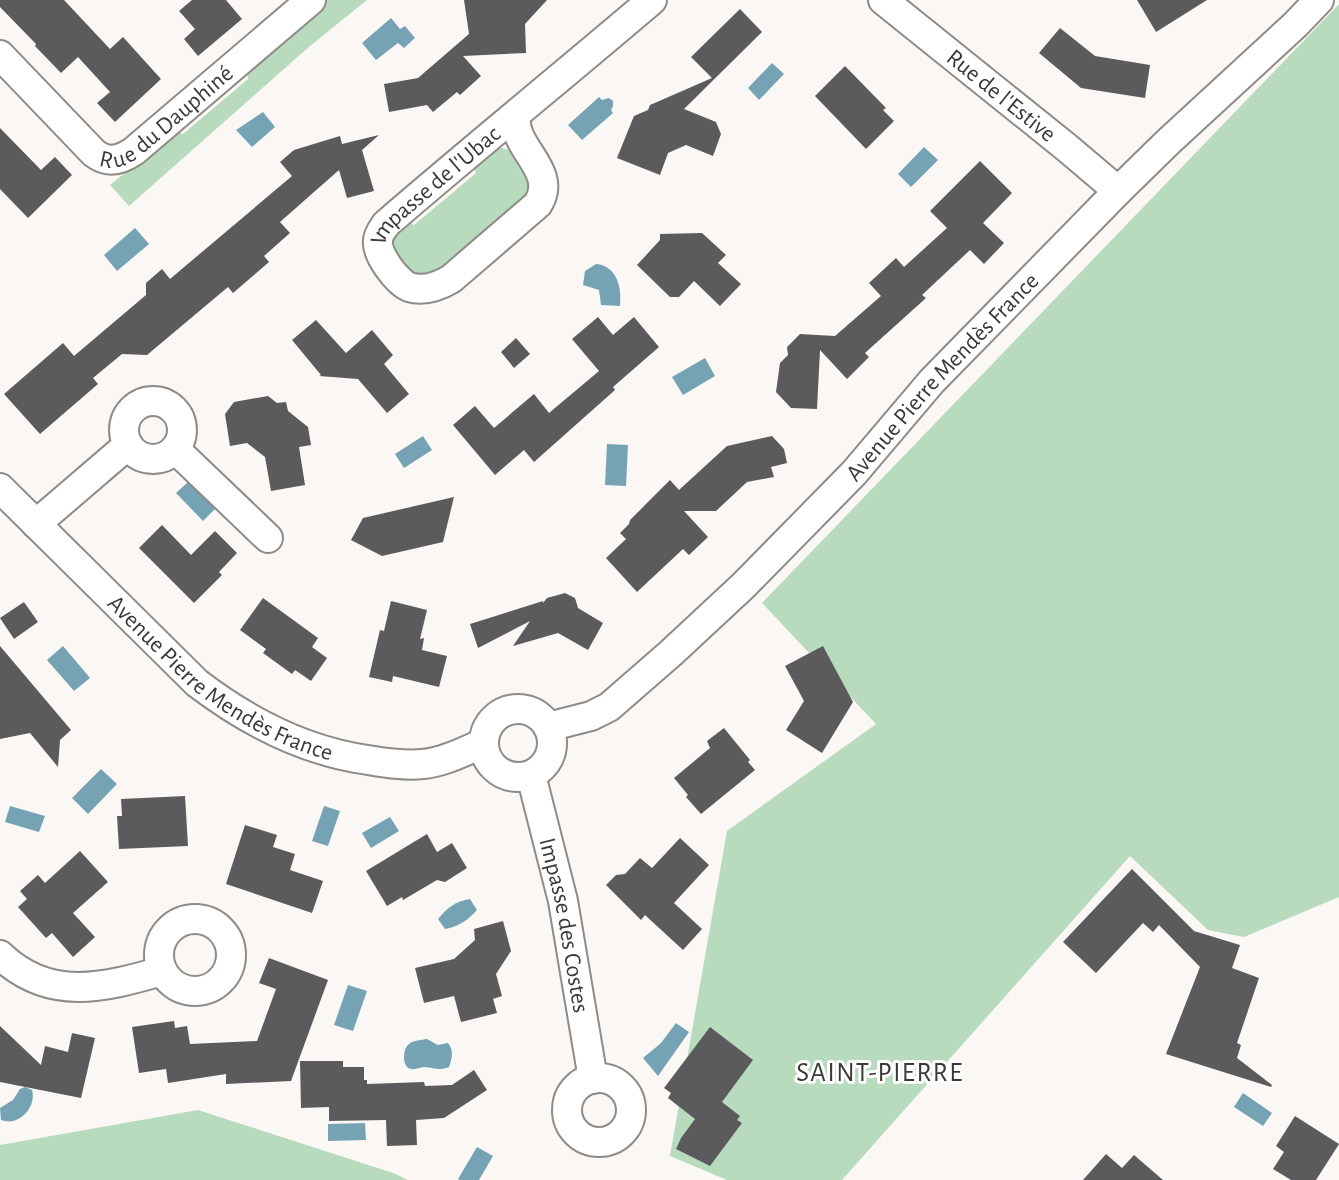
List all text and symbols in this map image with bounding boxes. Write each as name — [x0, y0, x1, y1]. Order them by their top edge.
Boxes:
street label: Rue de l'Estive — [942, 45, 1060, 147]
street label: Rue du Dauphiné — [97, 61, 238, 173]
street label: Impasse de l'Ubac — [367, 122, 505, 244]
street label: Avenue Pierre Mendès France — [842, 269, 1044, 486]
street label: Avenue Pierre Mendès France — [103, 591, 335, 765]
street label: Impasse des Costes — [534, 835, 593, 1015]
district label: SAINT-PIERRE — [796, 1059, 964, 1086]

